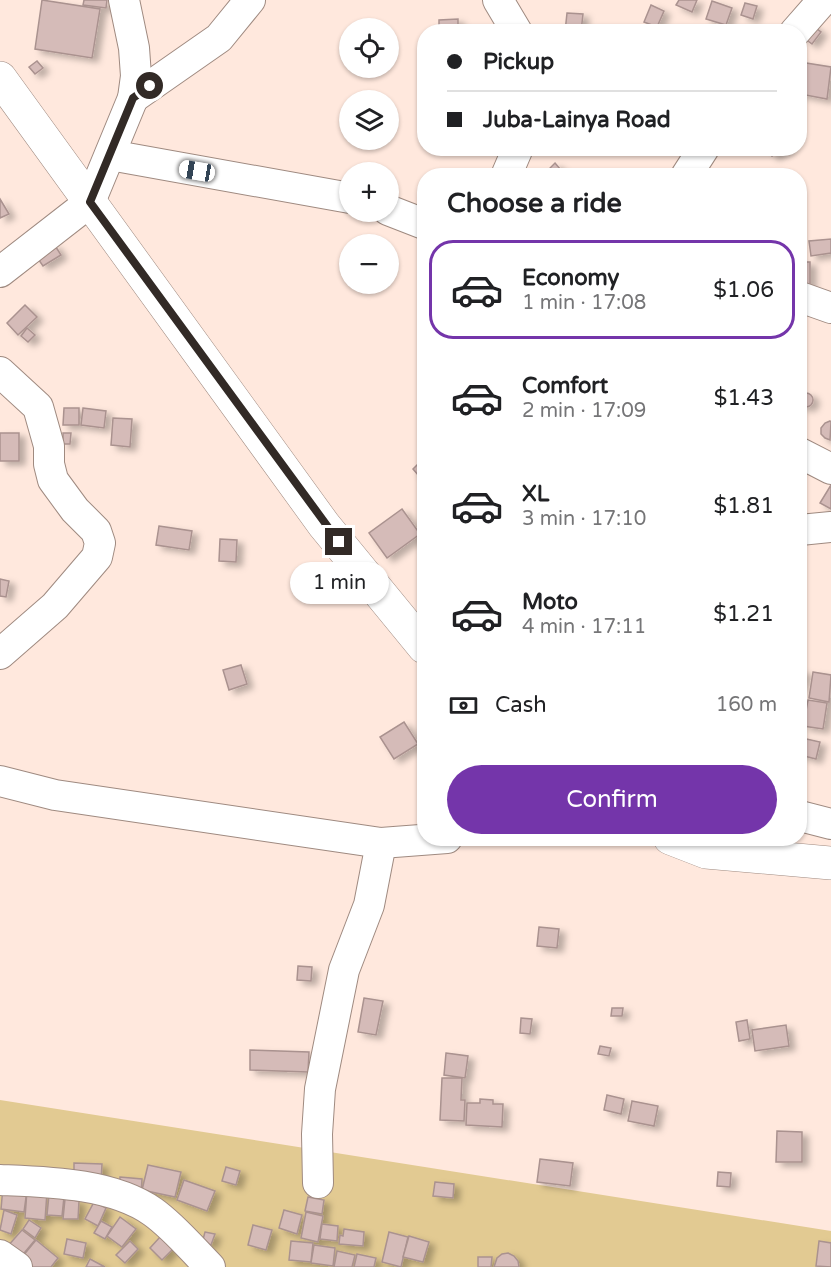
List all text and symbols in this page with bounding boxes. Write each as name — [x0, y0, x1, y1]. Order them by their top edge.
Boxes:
map controls — [339, 18, 399, 294]
button: locate — [339, 18, 399, 78]
text: Pickup — [483, 49, 554, 75]
route start — [136, 72, 163, 99]
button: layers — [339, 90, 399, 150]
text: Juba-Lainya Road — [483, 107, 671, 133]
car — [178, 159, 216, 183]
button: + — [339, 162, 399, 222]
text: Choose a ride — [447, 187, 622, 220]
button: − — [339, 234, 399, 294]
icon: car — [450, 263, 504, 317]
text: Economy — [522, 265, 619, 291]
text: $1.06 — [713, 277, 774, 303]
text: 1 min · 17:08 — [522, 291, 646, 315]
icon: car — [450, 371, 504, 425]
text: Comfort — [522, 373, 608, 399]
text: $1.43 — [714, 385, 774, 411]
text: 2 min · 17:09 — [522, 399, 646, 423]
icon: car — [450, 479, 504, 533]
text: XL — [522, 481, 549, 507]
text: $1.81 — [713, 493, 774, 519]
text: 3 min · 17:10 — [522, 507, 646, 531]
route end — [325, 528, 352, 555]
callout: 1 min — [290, 563, 388, 605]
text: 1 min — [313, 571, 366, 595]
icon: car — [450, 587, 504, 641]
text: Moto — [522, 589, 578, 615]
text: $1.21 — [713, 601, 774, 627]
text: 4 min · 17:11 — [522, 615, 646, 639]
icon: cash — [447, 689, 480, 722]
text: Cash — [495, 692, 547, 718]
text: 160 m — [716, 693, 777, 717]
button: Confirm — [447, 765, 777, 834]

